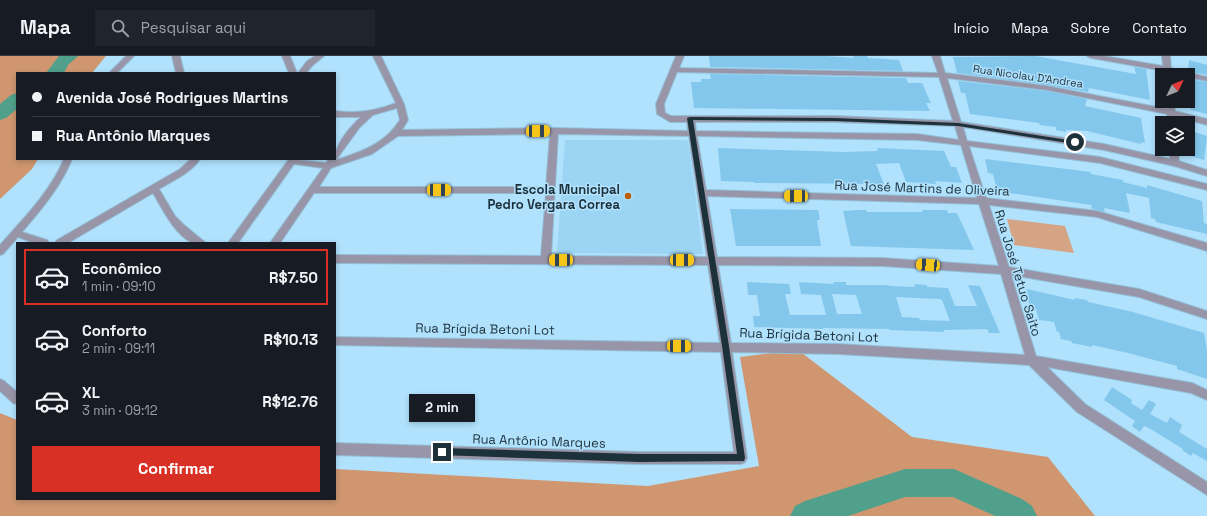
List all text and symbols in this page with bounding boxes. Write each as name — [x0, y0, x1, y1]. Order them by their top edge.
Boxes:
search box — [95, 10, 375, 46]
text: Mapa — [20, 15, 71, 40]
icon: search — [109, 17, 131, 39]
text: Pesquisar aqui — [141, 18, 246, 37]
text: Início — [953, 19, 989, 37]
text: Mapa — [1011, 19, 1049, 37]
text: Sobre — [1071, 19, 1110, 37]
text: Contato — [1132, 19, 1187, 37]
street label: Rua Nicolau D'Andrea — [972, 61, 1085, 91]
north arrow — [1155, 68, 1195, 108]
map controls — [1155, 68, 1195, 156]
text: Avenida José Rodrigues Martins — [56, 88, 288, 107]
button: layers — [1155, 116, 1195, 156]
car — [526, 125, 550, 137]
text: Rua Antônio Marques — [56, 126, 210, 145]
route start — [1066, 133, 1084, 151]
street label: Rua José Martins de Oliveira — [834, 176, 1010, 200]
place label: Escola Municipal Pedro Vergara Correa — [487, 181, 620, 213]
car — [427, 184, 451, 196]
car — [784, 190, 808, 202]
marker: Escola Municipal Pedro Vergara Correa — [623, 191, 633, 201]
street label: Rua José Tetuo Saito — [991, 208, 1045, 338]
car — [549, 254, 573, 266]
car — [670, 254, 694, 266]
car — [916, 258, 940, 272]
icon: car — [34, 259, 70, 295]
text: Econômico — [82, 259, 161, 278]
text: R$7.50 — [269, 268, 318, 287]
text: 1 min · 09:10 — [82, 278, 156, 295]
street label: Rua Brígida Betoni Lot — [415, 319, 555, 339]
icon: car — [34, 321, 70, 357]
text: Conforto — [82, 321, 147, 340]
street label: Rua Brígida Betoni Lot — [739, 324, 879, 346]
text: R$10.13 — [264, 330, 318, 349]
text: 2 min · 09:11 — [82, 340, 155, 357]
car — [667, 340, 691, 352]
icon: car — [34, 383, 70, 419]
text: XL — [82, 383, 100, 402]
text: R$12.76 — [262, 392, 318, 411]
callout: 2 min — [409, 394, 475, 422]
text: 2 min — [425, 399, 459, 416]
text: 3 min · 09:12 — [82, 402, 158, 419]
street label: Rua Antônio Marques — [472, 430, 606, 452]
route end — [433, 443, 451, 461]
button: Confirmar — [32, 446, 320, 492]

